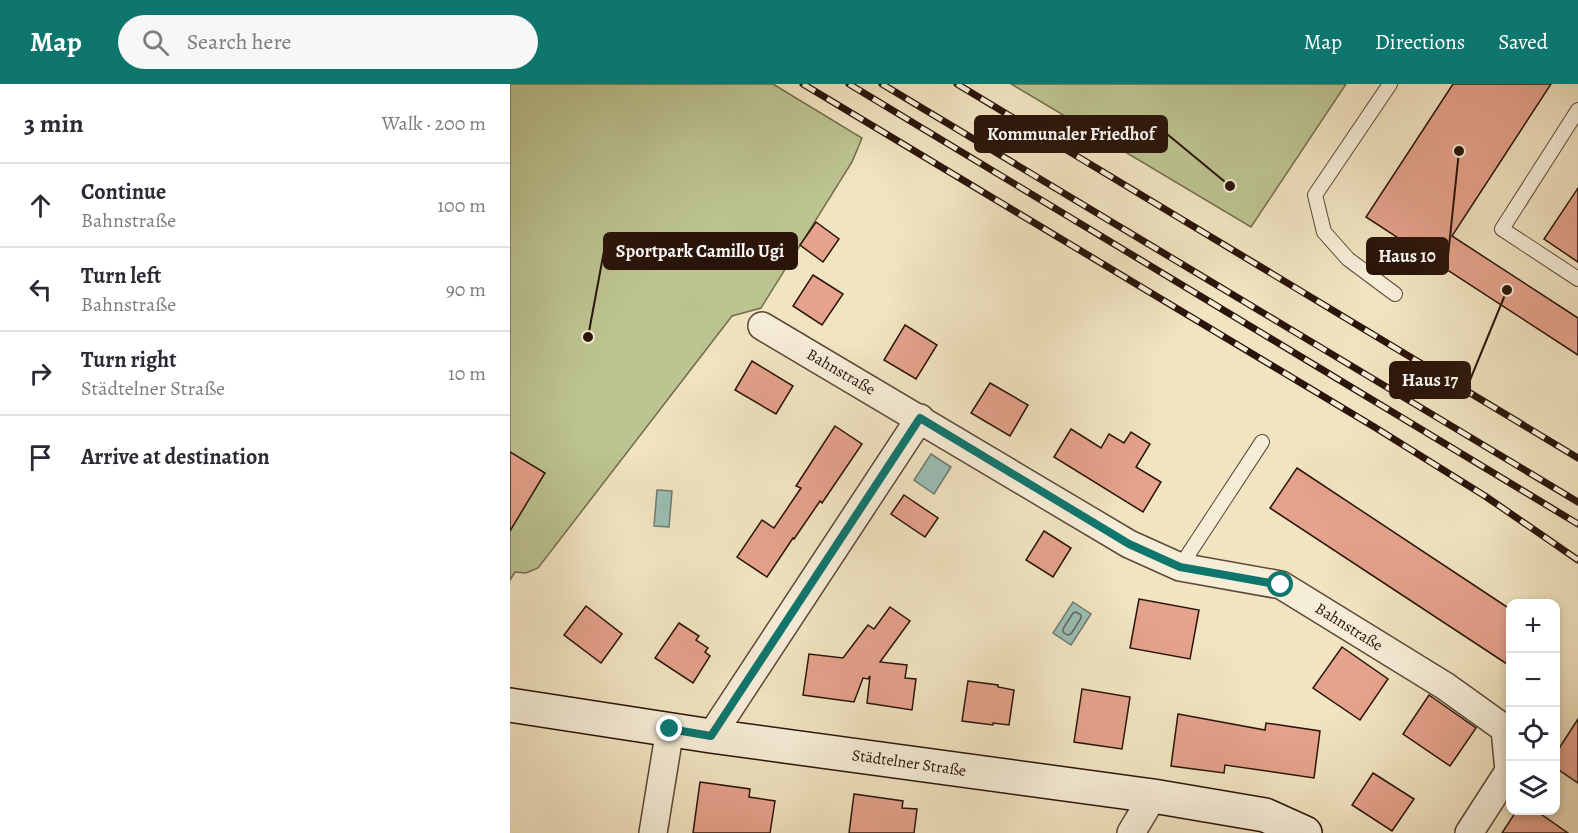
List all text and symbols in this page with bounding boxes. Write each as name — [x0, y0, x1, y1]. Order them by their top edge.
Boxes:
search box — [118, 15, 538, 69]
text: Map — [30, 23, 82, 61]
icon: search — [139, 26, 172, 59]
text: Search here — [187, 27, 291, 57]
text: Map — [1304, 28, 1342, 56]
text: Directions — [1375, 28, 1465, 56]
text: Saved — [1498, 28, 1548, 56]
text: 3 min — [24, 106, 84, 141]
text: Walk · 200 m — [382, 110, 486, 137]
callout: Kommunaler Friedhof — [975, 116, 1167, 152]
text: Kommunaler Friedhof — [987, 122, 1158, 146]
text: Continue — [81, 177, 166, 207]
icon: ahead — [24, 189, 57, 222]
text: 100 m — [437, 192, 486, 219]
text: Bahnstraße — [81, 207, 176, 234]
callout: Sportpark Camillo Ugi — [604, 233, 797, 269]
callout: Haus 10 — [1367, 238, 1448, 274]
text: Sportpark Camillo Ugi — [616, 239, 784, 263]
text: Haus 10 — [1378, 244, 1436, 268]
text: Turn left — [81, 261, 161, 291]
icon: left — [24, 273, 57, 306]
text: 90 m — [446, 276, 486, 303]
text: Bahnstraße — [81, 291, 176, 318]
street label: Bahnstraße — [803, 343, 879, 401]
text: Turn right — [81, 345, 177, 375]
icon: right — [24, 357, 57, 390]
text: 10 m — [448, 360, 486, 387]
callout: Haus 17 — [1390, 362, 1470, 398]
text: Haus 17 — [1402, 368, 1458, 392]
text: Städtelner Straße — [81, 375, 225, 402]
icon: arrive — [24, 441, 57, 474]
text: Arrive at destination — [81, 442, 270, 472]
route start — [1267, 571, 1293, 597]
street label: Bahnstraße — [1311, 598, 1387, 656]
map controls — [1506, 599, 1560, 815]
button: + — [1506, 599, 1560, 653]
button: − — [1506, 653, 1560, 707]
button: locate — [1506, 707, 1560, 761]
route end — [656, 715, 682, 741]
street label: Städtelner Straße — [850, 744, 968, 782]
button: layers — [1506, 761, 1560, 815]

